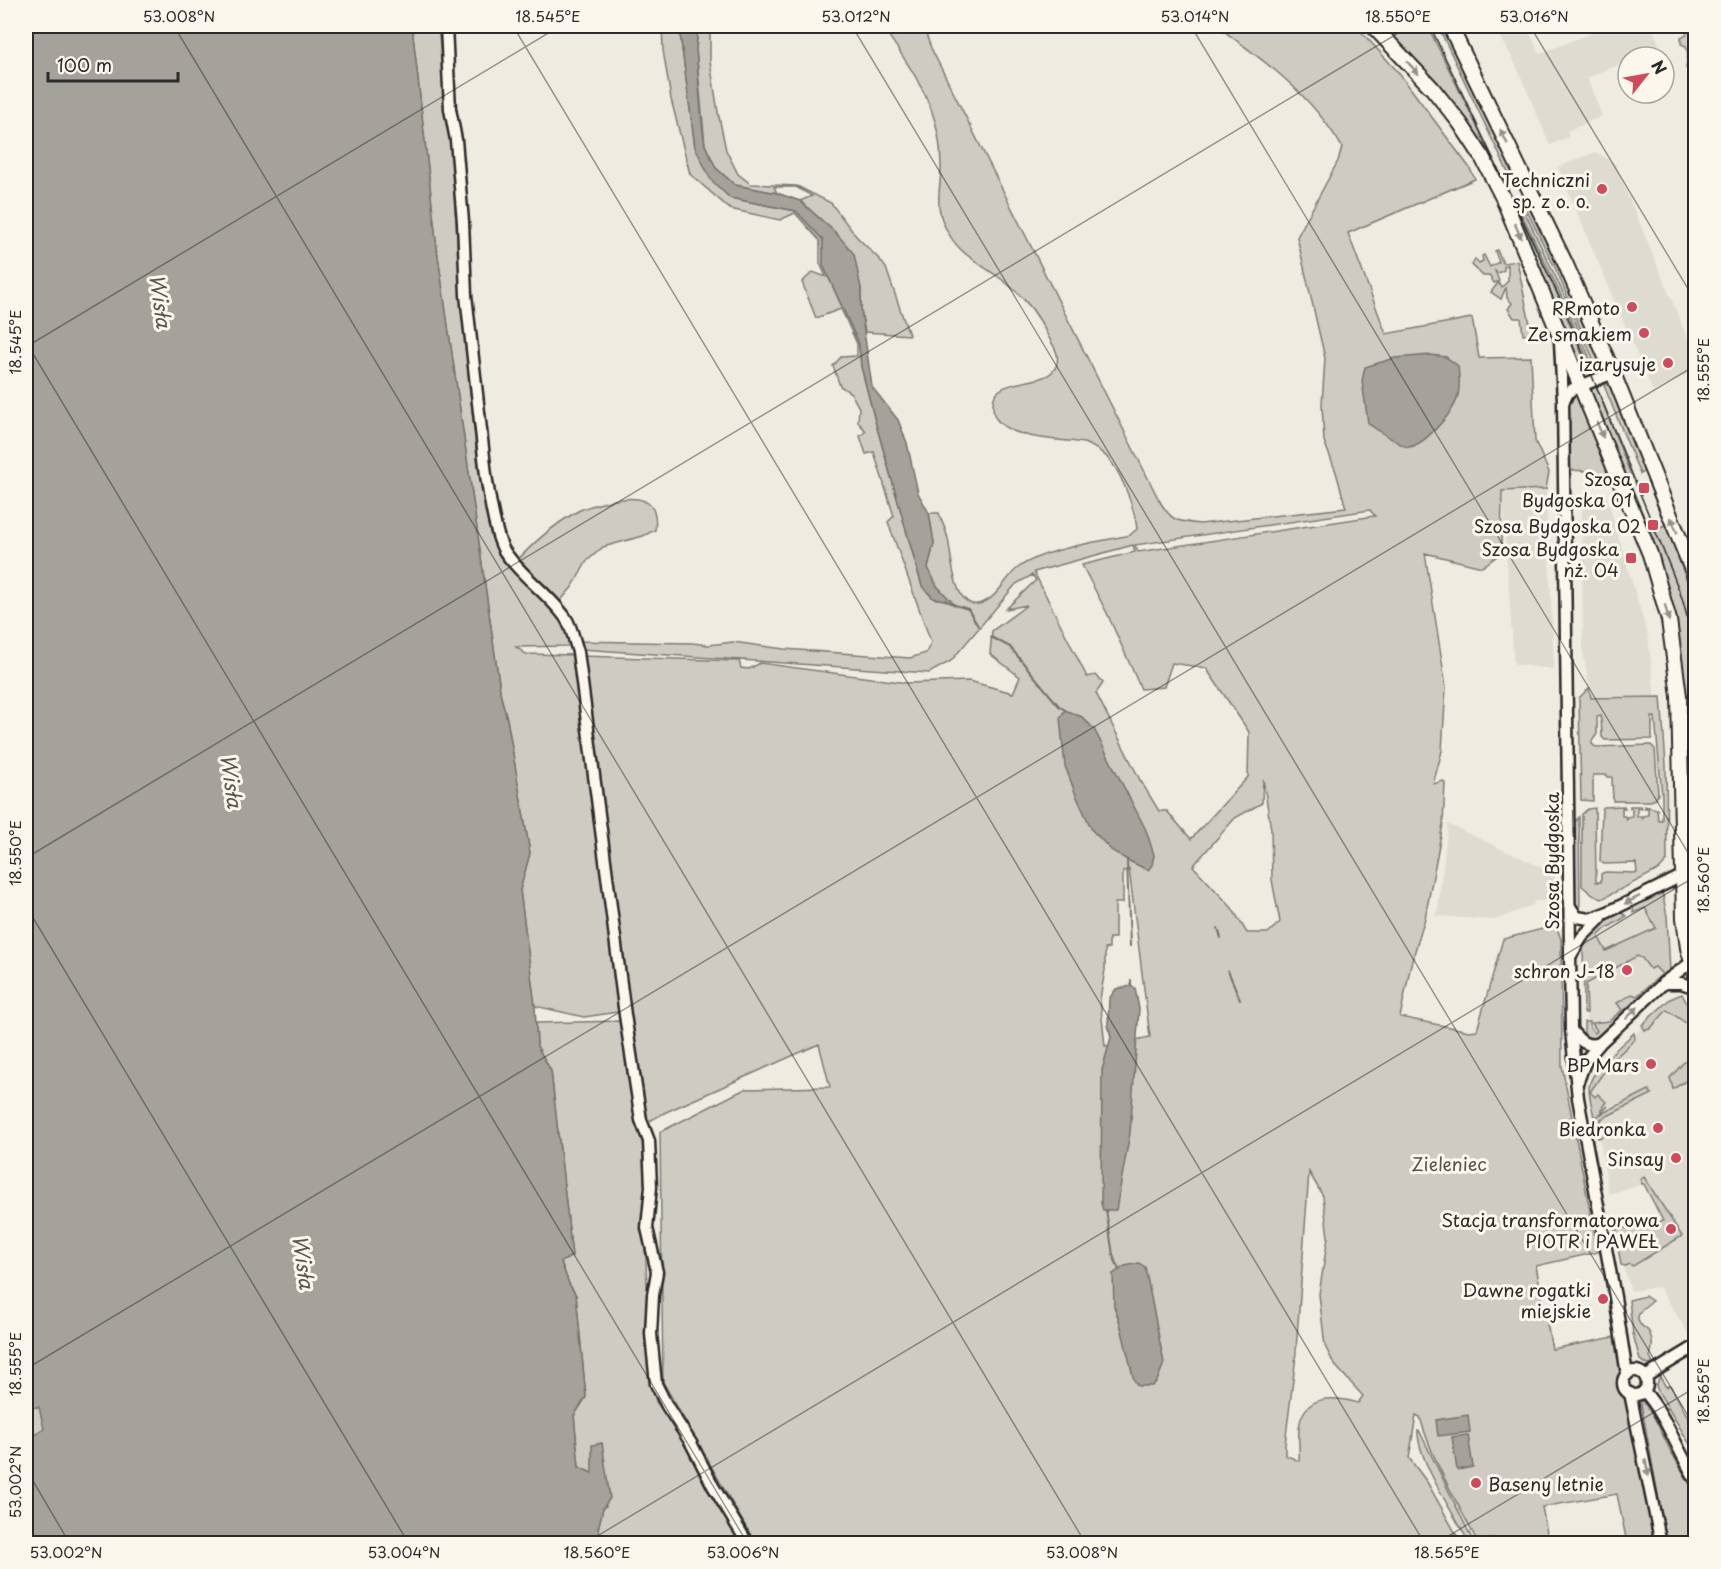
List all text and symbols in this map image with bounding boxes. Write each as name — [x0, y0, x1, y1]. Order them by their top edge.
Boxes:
text: 53.008°N — [143, 4, 215, 27]
text: 18.545°E — [516, 4, 580, 27]
text: 53.012°N — [821, 4, 891, 27]
text: 53.014°N — [1161, 4, 1229, 27]
text: 18.550°E — [1365, 4, 1431, 27]
text: 53.016°N — [1499, 4, 1569, 27]
scale bar — [48, 45, 178, 83]
north arrow — [1616, 45, 1676, 105]
text: 100 m — [57, 51, 112, 78]
text: N — [1646, 55, 1673, 78]
one-way arrow — [1406, 60, 1419, 75]
one-way arrow — [1499, 128, 1509, 146]
place label: Techniczni sp. z o. o. — [1502, 166, 1590, 214]
marker: Techniczni sp. z o. o. — [1595, 182, 1609, 196]
one-way arrow — [1513, 222, 1522, 239]
water label: Wisła — [142, 272, 180, 330]
place label: RRmoto — [1552, 294, 1620, 321]
marker: RRmoto — [1625, 300, 1639, 314]
text: 18.545°E — [3, 310, 26, 374]
place label: Ze smakiem — [1527, 320, 1632, 347]
marker: Ze smakiem — [1637, 326, 1651, 340]
text: 18.555°E — [1691, 338, 1714, 402]
place label: izarysuje — [1579, 350, 1656, 377]
marker: izarysuje — [1661, 356, 1675, 370]
one-way arrow — [1596, 421, 1605, 439]
place label: Szosa Bydgoska 01 — [1522, 465, 1633, 513]
marker: Szosa Bydgoska 01 — [1637, 481, 1651, 495]
place label: Szosa Bydgoska 02 — [1474, 512, 1641, 539]
one-way arrow — [1669, 516, 1678, 534]
marker: Szosa Bydgoska 02 — [1646, 518, 1660, 532]
place label: Szosa Bydgoska nż. 04 — [1481, 535, 1620, 583]
marker: Szosa Bydgoska nż. 04 — [1624, 551, 1638, 565]
one-way arrow — [1662, 604, 1672, 622]
water label: Wisła — [213, 752, 251, 810]
street label: Szosa Bydgoska — [1538, 792, 1565, 930]
text: 18.550°E — [3, 820, 26, 886]
text: 18.560°E — [1691, 847, 1714, 913]
one-way arrow — [1623, 896, 1640, 905]
place label: schron J-18 — [1514, 957, 1615, 984]
marker: schron J-18 — [1620, 963, 1634, 977]
one-way arrow — [1625, 1006, 1640, 1020]
place label: BP Mars — [1566, 1051, 1639, 1078]
marker: BP Mars — [1644, 1057, 1658, 1071]
place label: Biedronka — [1559, 1115, 1647, 1142]
marker: Biedronka — [1651, 1121, 1665, 1135]
place label: Sinsay — [1607, 1145, 1664, 1172]
park label: Zieleniec — [1411, 1150, 1487, 1177]
marker: Sinsay — [1669, 1151, 1683, 1165]
place label: Stacja transformatorowa PIOTR i PAWEŁ — [1441, 1206, 1660, 1254]
marker: Stacja transformatorowa PIOTR i PAWEŁ — [1664, 1222, 1678, 1236]
water label: Wisła — [285, 1233, 323, 1291]
place label: Dawne rogatki miejskie — [1462, 1276, 1591, 1324]
marker: Dawne rogatki miejskie — [1596, 1292, 1610, 1306]
text: 18.555°E — [3, 1332, 26, 1396]
text: 18.565°E — [1691, 1358, 1714, 1424]
text: 53.002°N — [3, 1445, 26, 1519]
one-way arrow — [1643, 1459, 1652, 1478]
place label: Baseny letnie — [1488, 1470, 1604, 1497]
marker: Baseny letnie — [1469, 1476, 1483, 1490]
text: 53.002°N — [29, 1540, 103, 1563]
text: 53.004°N — [368, 1540, 440, 1563]
text: 18.560°E — [564, 1540, 630, 1563]
text: 53.006°N — [706, 1540, 780, 1563]
text: 53.008°N — [1046, 1540, 1118, 1563]
text: 18.565°E — [1414, 1540, 1480, 1563]

